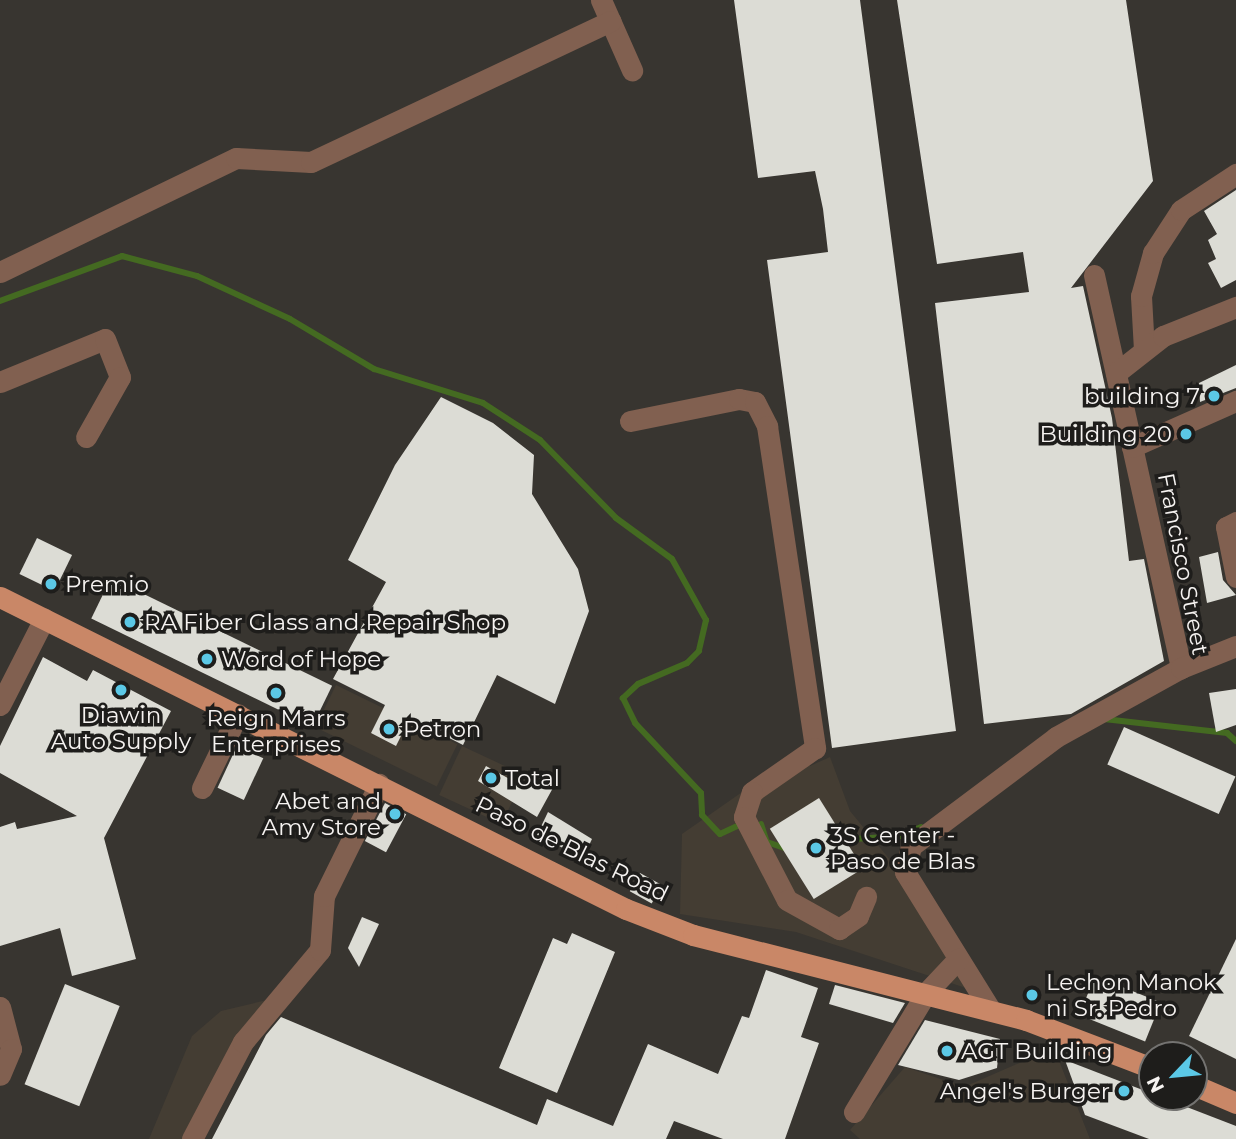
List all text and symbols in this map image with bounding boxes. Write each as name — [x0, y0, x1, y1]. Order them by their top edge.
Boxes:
place label: building 7 — [1084, 382, 1200, 410]
marker: building 7 — [1206, 388, 1222, 404]
place label: Building 20 — [1039, 420, 1172, 448]
marker: Building 20 — [1178, 426, 1194, 442]
street label: Francisco Street — [1152, 471, 1214, 657]
place label: Premio — [65, 570, 149, 598]
marker: Premio — [43, 576, 59, 592]
place label: RA Fiber Glass and Repair Shop — [144, 608, 506, 636]
marker: RA Fiber Glass and Repair Shop — [122, 614, 138, 630]
place label: Word of Hope — [221, 645, 381, 673]
marker: Word of Hope — [199, 651, 215, 667]
marker: Diawin Auto Supply — [113, 682, 129, 698]
marker: Reign Marrs Enterprises — [268, 685, 284, 701]
place label: Diawin Auto Supply — [51, 701, 191, 755]
place label: Reign Marrs Enterprises — [206, 704, 346, 758]
place label: Petron — [403, 715, 481, 743]
marker: Petron — [381, 721, 397, 737]
place label: Total — [505, 764, 560, 792]
marker: Total — [483, 770, 499, 786]
place label: Abet and Amy Store — [262, 787, 381, 841]
street label: Paso de Blas Road — [471, 790, 673, 908]
marker: Abet and Amy Store — [387, 806, 403, 822]
place label: 3S Center - Paso de Blas — [830, 821, 975, 875]
marker: 3S Center - Paso de Blas — [808, 840, 824, 856]
place label: Lechon Manok ni Sr. Pedro — [1046, 968, 1217, 1022]
marker: Lechon Manok ni Sr. Pedro — [1024, 987, 1040, 1003]
place label: AGT Building — [961, 1037, 1113, 1065]
north arrow — [1138, 1041, 1208, 1111]
marker: AGT Building — [939, 1043, 955, 1059]
text: N — [1142, 1073, 1169, 1096]
place label: Angel's Burger — [940, 1077, 1110, 1105]
marker: Angel's Burger — [1116, 1083, 1132, 1099]

